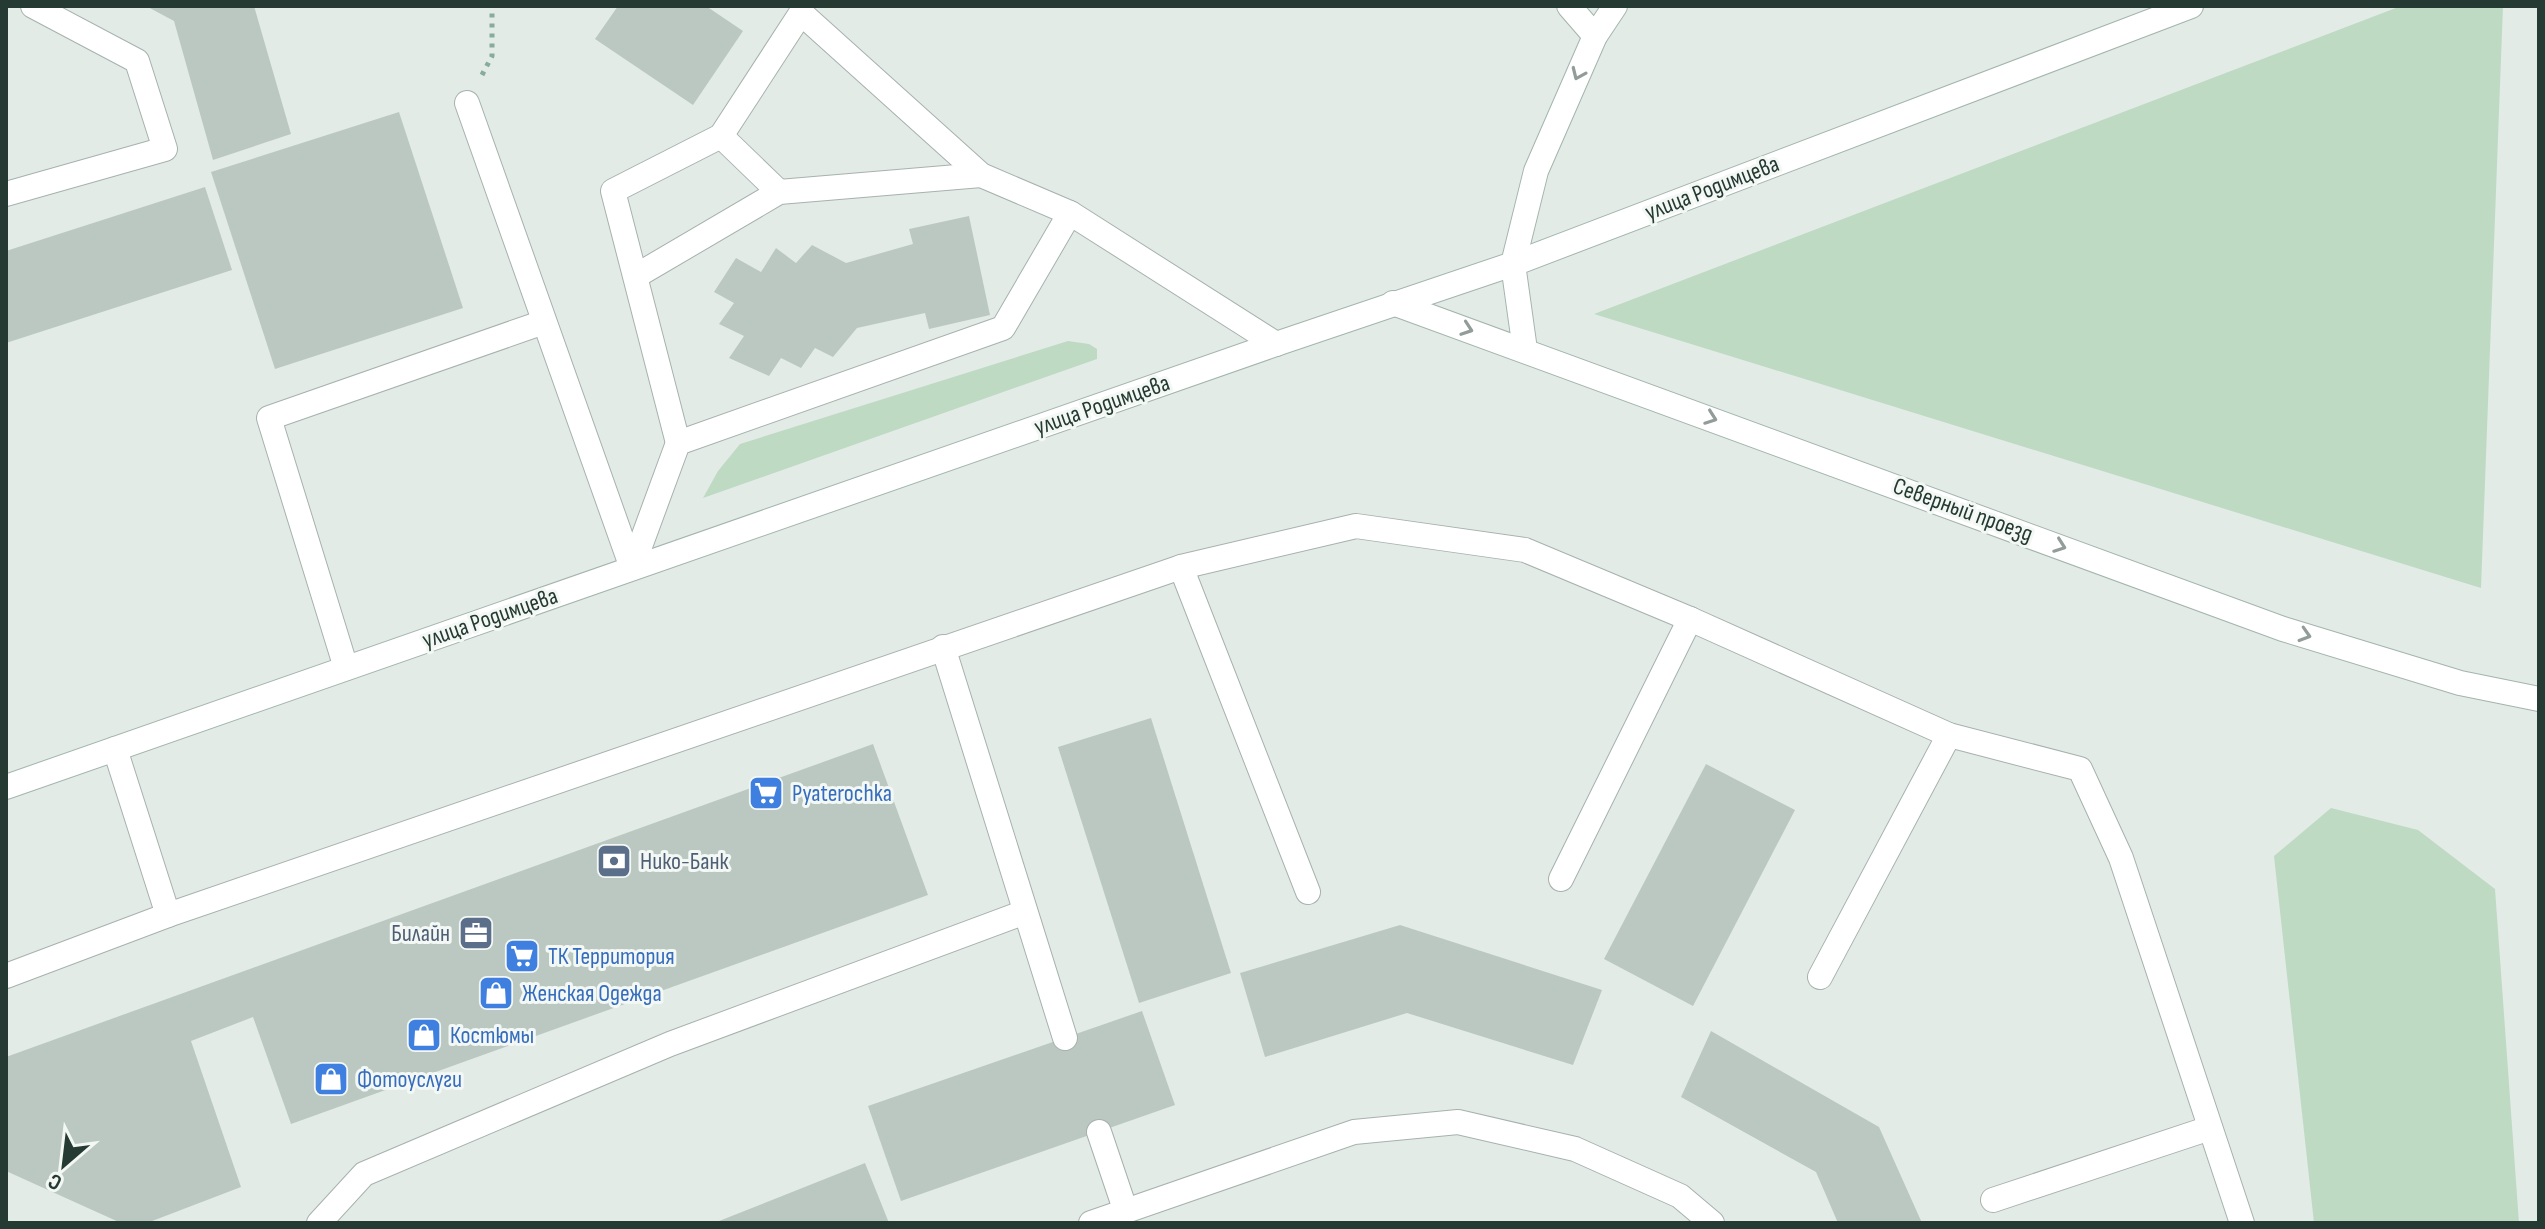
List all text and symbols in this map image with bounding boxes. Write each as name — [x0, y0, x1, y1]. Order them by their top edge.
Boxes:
one-way arrow — [1571, 66, 1587, 81]
street label: улица Родимцева — [1641, 149, 1783, 227]
one-way arrow — [1459, 320, 1473, 336]
street label: улица Родимцева — [1030, 368, 1174, 442]
one-way arrow — [1703, 408, 1717, 425]
street label: Северный проезд — [1889, 471, 2037, 549]
one-way arrow — [2053, 536, 2067, 553]
street label: улица Родимцева — [418, 581, 562, 655]
one-way arrow — [2297, 626, 2311, 642]
supermarket icon: Pyaterochka — [747, 774, 785, 812]
place label: Pyaterochka — [792, 779, 892, 808]
bank icon: Нико-Банк — [595, 842, 633, 880]
place label: Нико-Банк — [640, 847, 729, 876]
office icon: Билайн — [457, 914, 495, 952]
place label: Билайн — [391, 919, 450, 948]
supermarket icon: ТК Территория — [503, 937, 541, 975]
place label: ТК Территория — [548, 942, 675, 971]
shop icon: Женская Одежда — [477, 974, 515, 1012]
place label: Женская Одежда — [522, 979, 662, 1008]
shop icon: Костюмы — [405, 1016, 443, 1054]
place label: Костюмы — [450, 1021, 534, 1050]
shop icon: Фотоуслуги — [312, 1060, 350, 1098]
place label: Фотоуслуги — [357, 1065, 462, 1094]
north arrow — [24, 1125, 104, 1205]
text: С — [44, 1167, 67, 1196]

